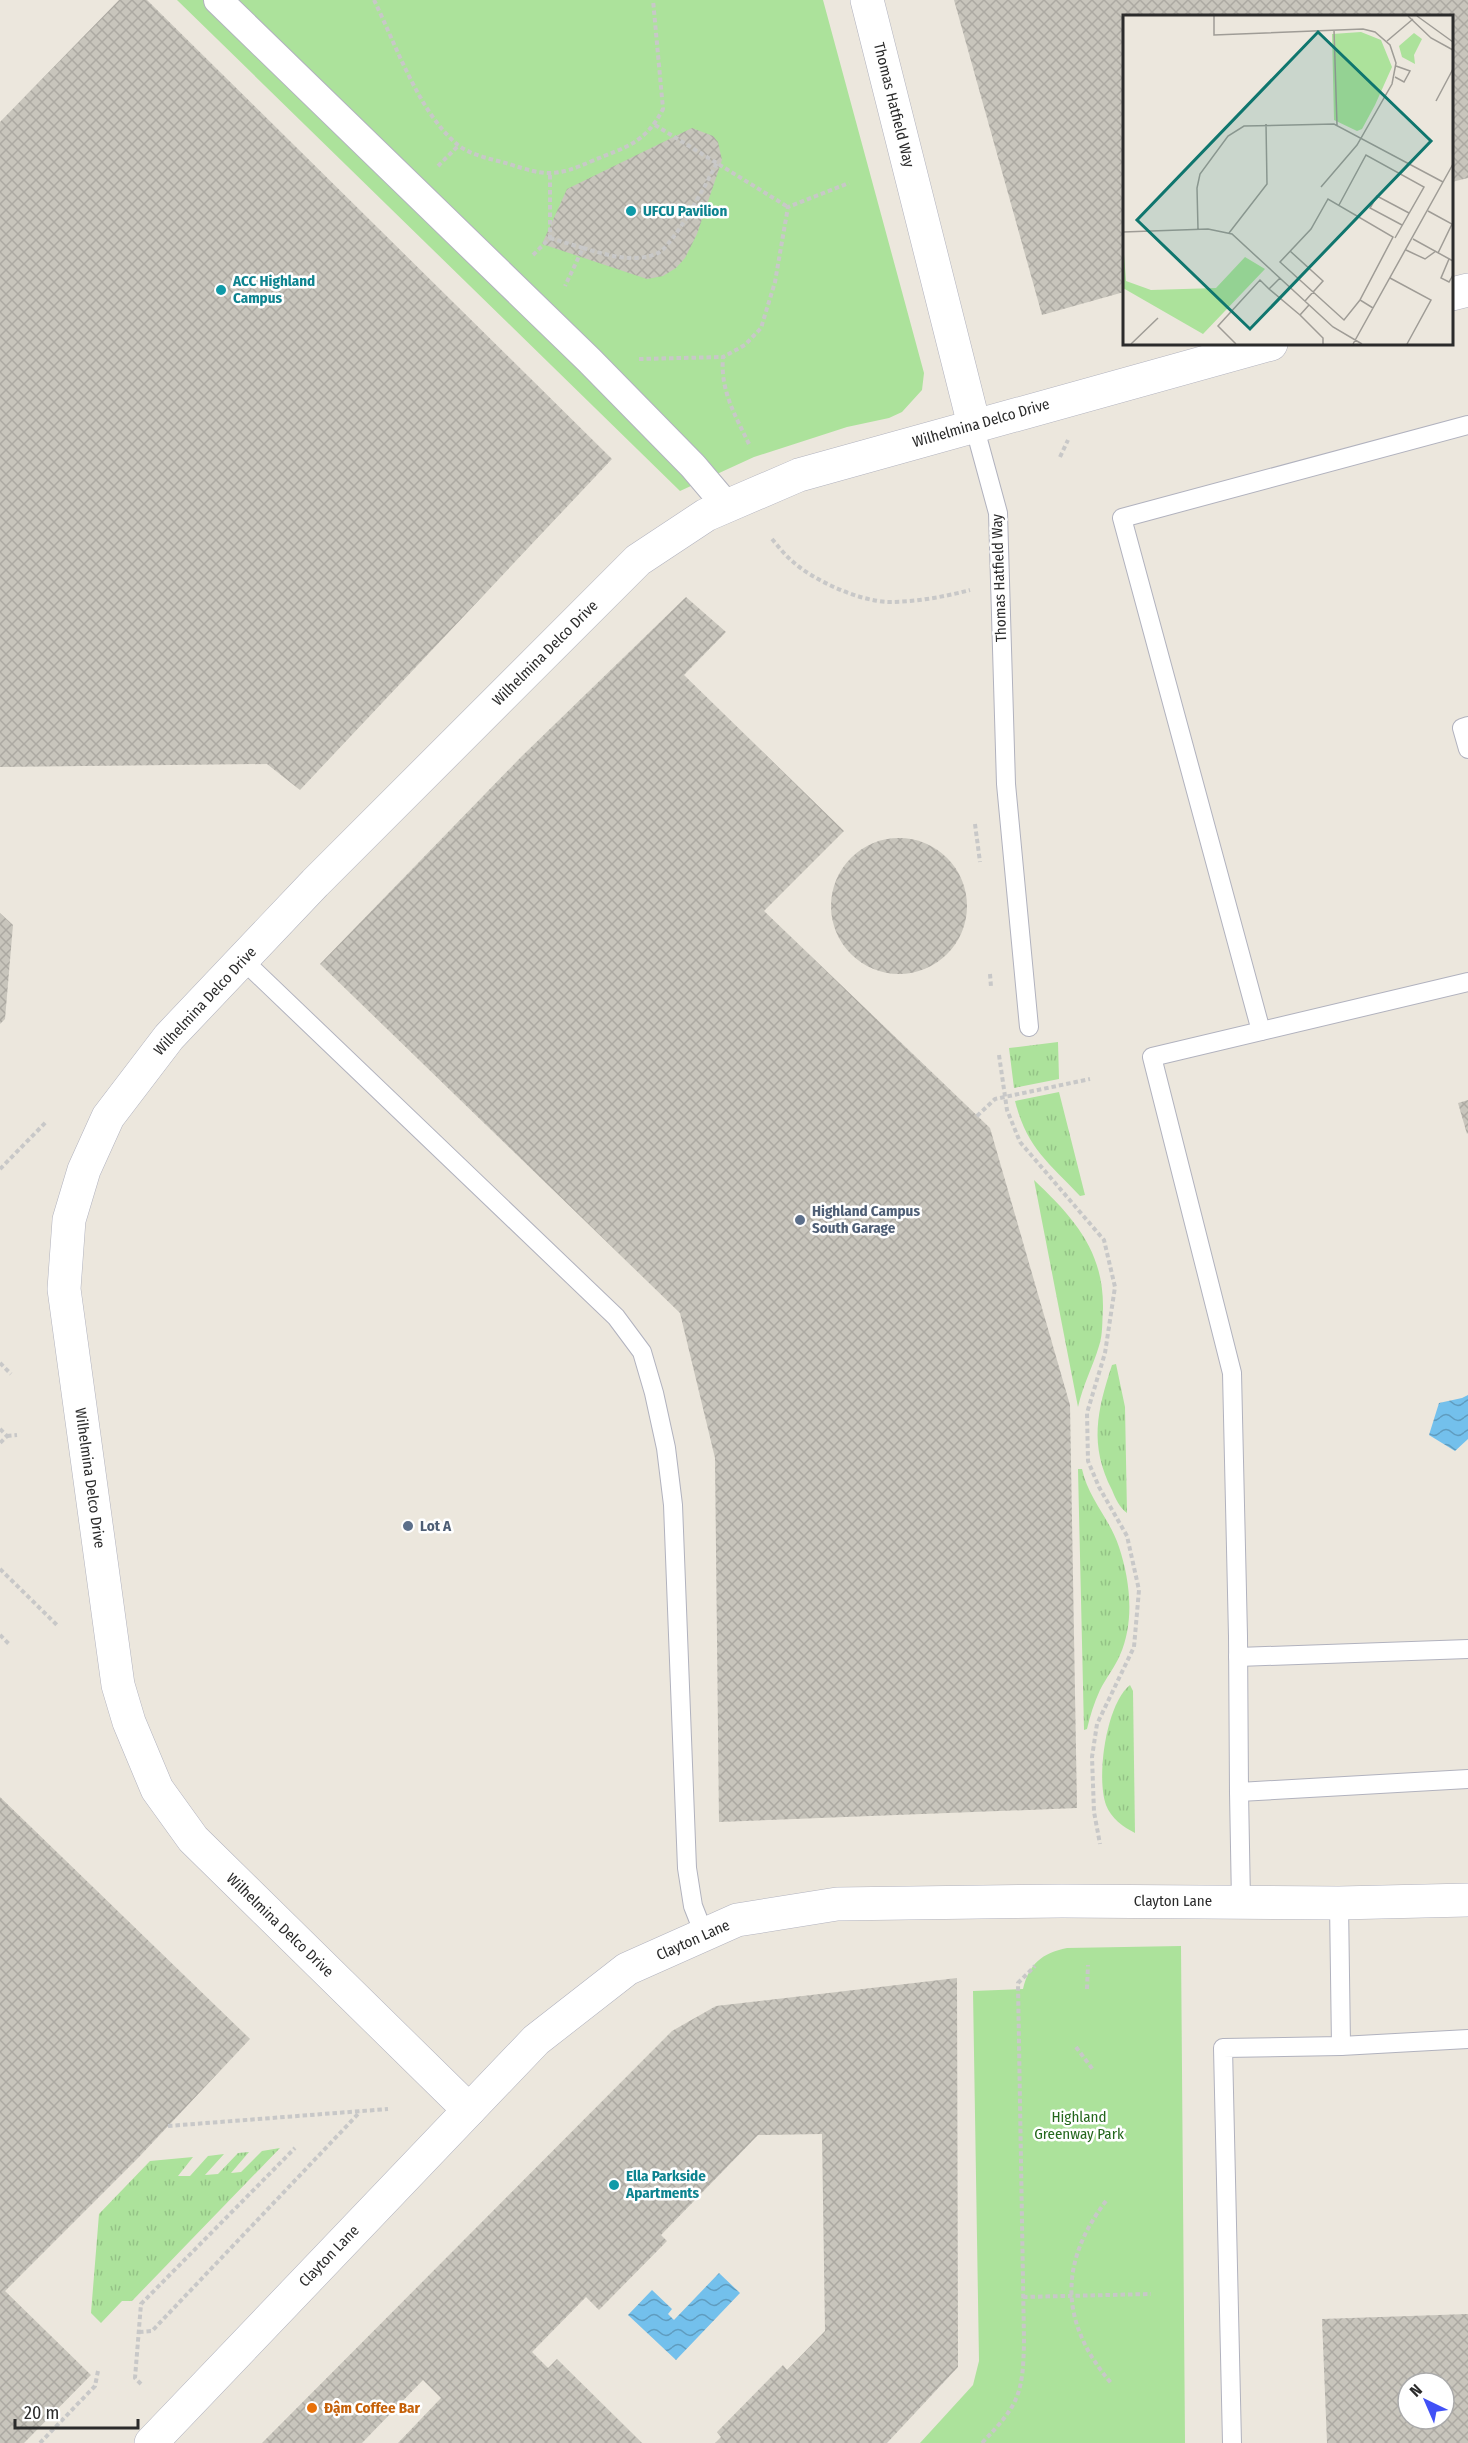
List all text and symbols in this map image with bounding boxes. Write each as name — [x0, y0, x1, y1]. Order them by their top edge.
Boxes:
inset map — [1123, 15, 1453, 345]
street label: Thomas Hatfield Way — [870, 41, 918, 170]
place label: UFCU Pavilion — [643, 202, 727, 220]
marker: UFCU Pavilion — [624, 204, 638, 218]
place label: ACC Highland Campus — [232, 272, 315, 307]
marker: ACC Highland Campus — [214, 283, 228, 297]
street label: Wilhelmina Delco Drive — [910, 395, 1052, 451]
street label: Thomas Hatfield Way — [988, 513, 1010, 642]
street label: Wilhelmina Delco Drive — [489, 597, 601, 709]
street label: Wilhelmina Delco Drive — [150, 943, 260, 1059]
place label: Highland Campus South Garage — [812, 1202, 920, 1237]
marker: Highland Campus South Garage — [793, 1213, 807, 1227]
street label: Wilhelmina Delco Drive — [71, 1407, 109, 1549]
place label: Lot A — [420, 1517, 452, 1535]
marker: Lot A — [401, 1519, 415, 1533]
street label: Wilhelmina Delco Drive — [223, 1869, 337, 1981]
street label: Clayton Lane — [1134, 1892, 1212, 1910]
street label: Clayton Lane — [654, 1916, 732, 1964]
park label: Highland Greenway Park — [1034, 2108, 1124, 2143]
place label: Ella Parkside Apartments — [625, 2167, 706, 2202]
marker: Ella Parkside Apartments — [607, 2178, 621, 2192]
street label: Clayton Lane — [295, 2222, 363, 2290]
north arrow — [1396, 2371, 1456, 2431]
text: N — [1406, 2380, 1426, 2401]
scale bar — [15, 2392, 138, 2430]
place label: Đậm Coffee Bar — [324, 2399, 420, 2417]
marker: Đậm Coffee Bar — [305, 2401, 319, 2415]
text: 20 m — [24, 2402, 59, 2424]

